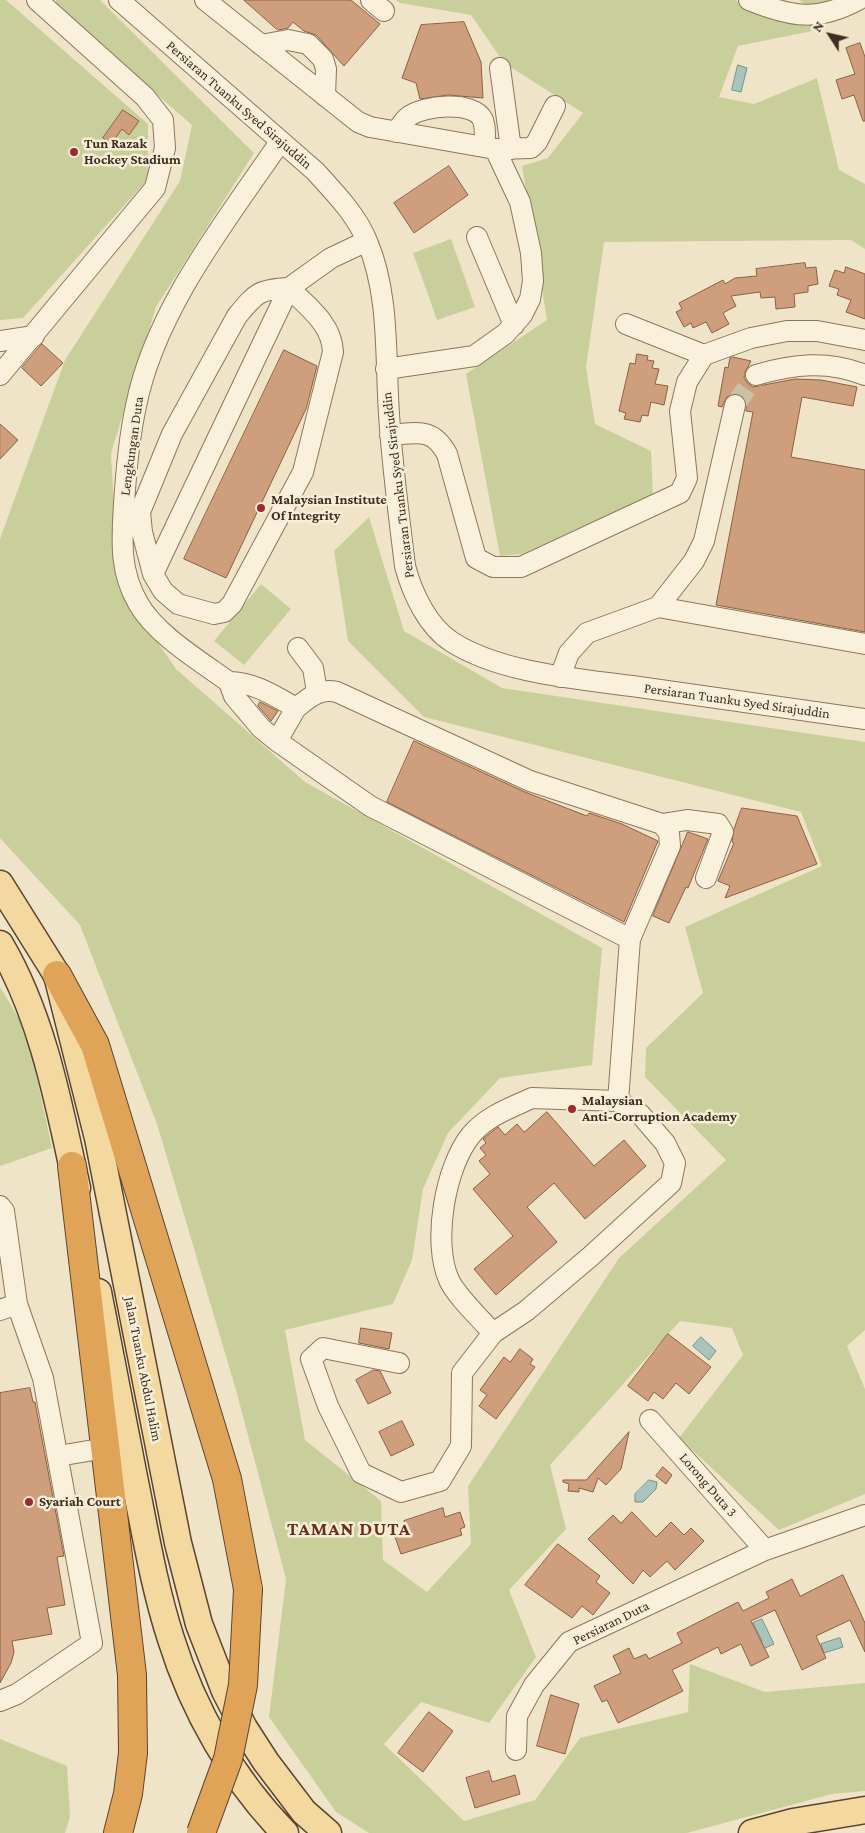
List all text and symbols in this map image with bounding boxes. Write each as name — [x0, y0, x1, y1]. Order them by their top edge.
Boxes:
north arrow — [805, 10, 855, 60]
text: N — [808, 18, 827, 35]
street label: Persiaran Tuanku Syed Sirajuddin — [163, 37, 315, 173]
place label: Tun Razak Hockey Stadium — [84, 136, 181, 168]
marker: Tun Razak Hockey Stadium — [68, 146, 80, 158]
street label: Persiaran Tuanku Syed Sirajuddin — [378, 391, 418, 579]
street label: Lengkungan Duta — [117, 395, 147, 497]
place label: Malaysian Institute Of Integrity — [271, 492, 387, 524]
marker: Malaysian Institute Of Integrity — [255, 502, 267, 514]
street label: Persiaran Tuanku Syed Sirajuddin — [643, 680, 831, 722]
place label: Malaysian Anti-Corruption Academy — [582, 1093, 737, 1126]
marker: Malaysian Anti-Corruption Academy — [566, 1103, 578, 1115]
street label: Jalan Tuanku Abdul Halim — [121, 1295, 165, 1443]
street label: Lorong Duta 3 — [676, 1449, 740, 1521]
place label: Syariah Court — [39, 1494, 121, 1510]
marker: Syariah Court — [23, 1496, 35, 1508]
district label: TAMAN DUTA — [286, 1518, 412, 1540]
street label: Persiaran Duta — [570, 1597, 652, 1649]

